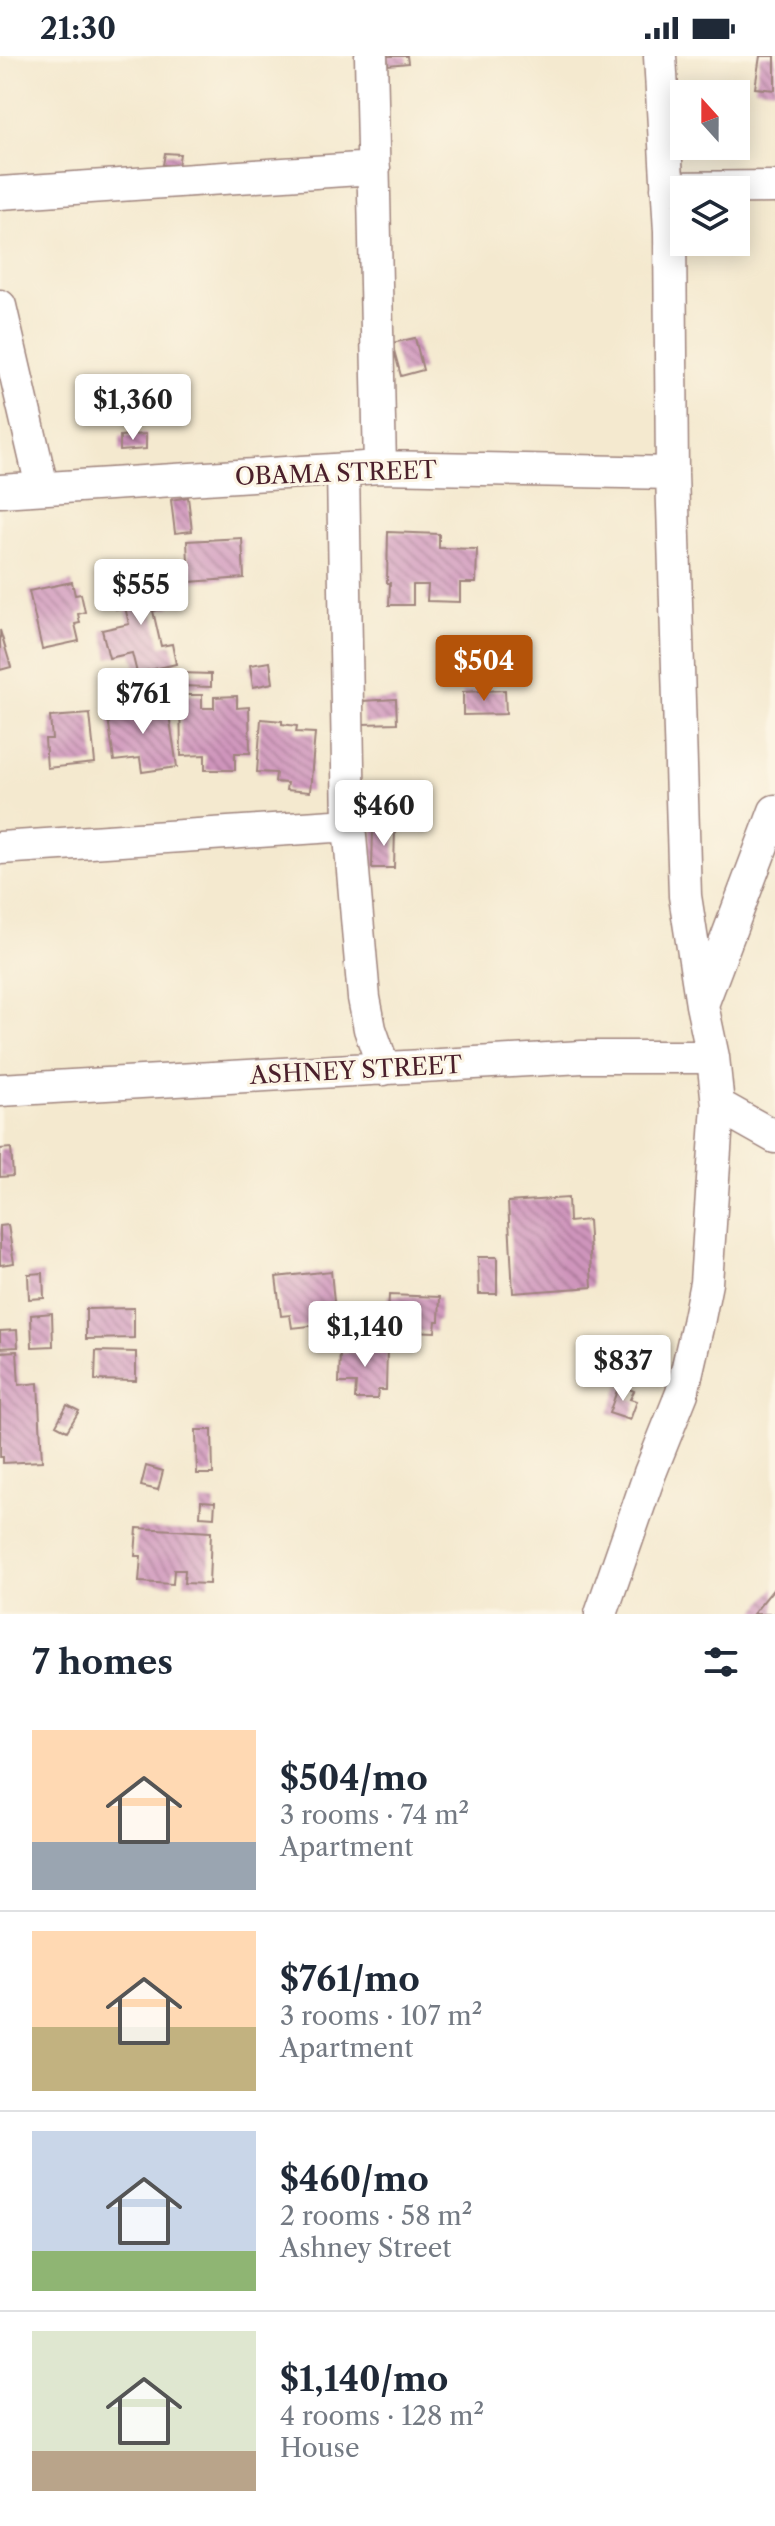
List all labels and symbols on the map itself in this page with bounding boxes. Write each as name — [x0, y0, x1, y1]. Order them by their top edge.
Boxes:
north arrow — [670, 80, 750, 160]
pin: $1,360 — [68, 374, 198, 442]
street label: OBAMA STREET — [234, 455, 438, 491]
pin: $555 — [94, 559, 188, 627]
pin: $504 — [437, 635, 531, 703]
pin: $761 — [96, 668, 190, 736]
pin: $460 — [337, 780, 431, 848]
street label: ASHNEY STREET — [248, 1050, 463, 1090]
pin: $1,140 — [300, 1301, 430, 1369]
pin: $837 — [576, 1335, 670, 1403]

